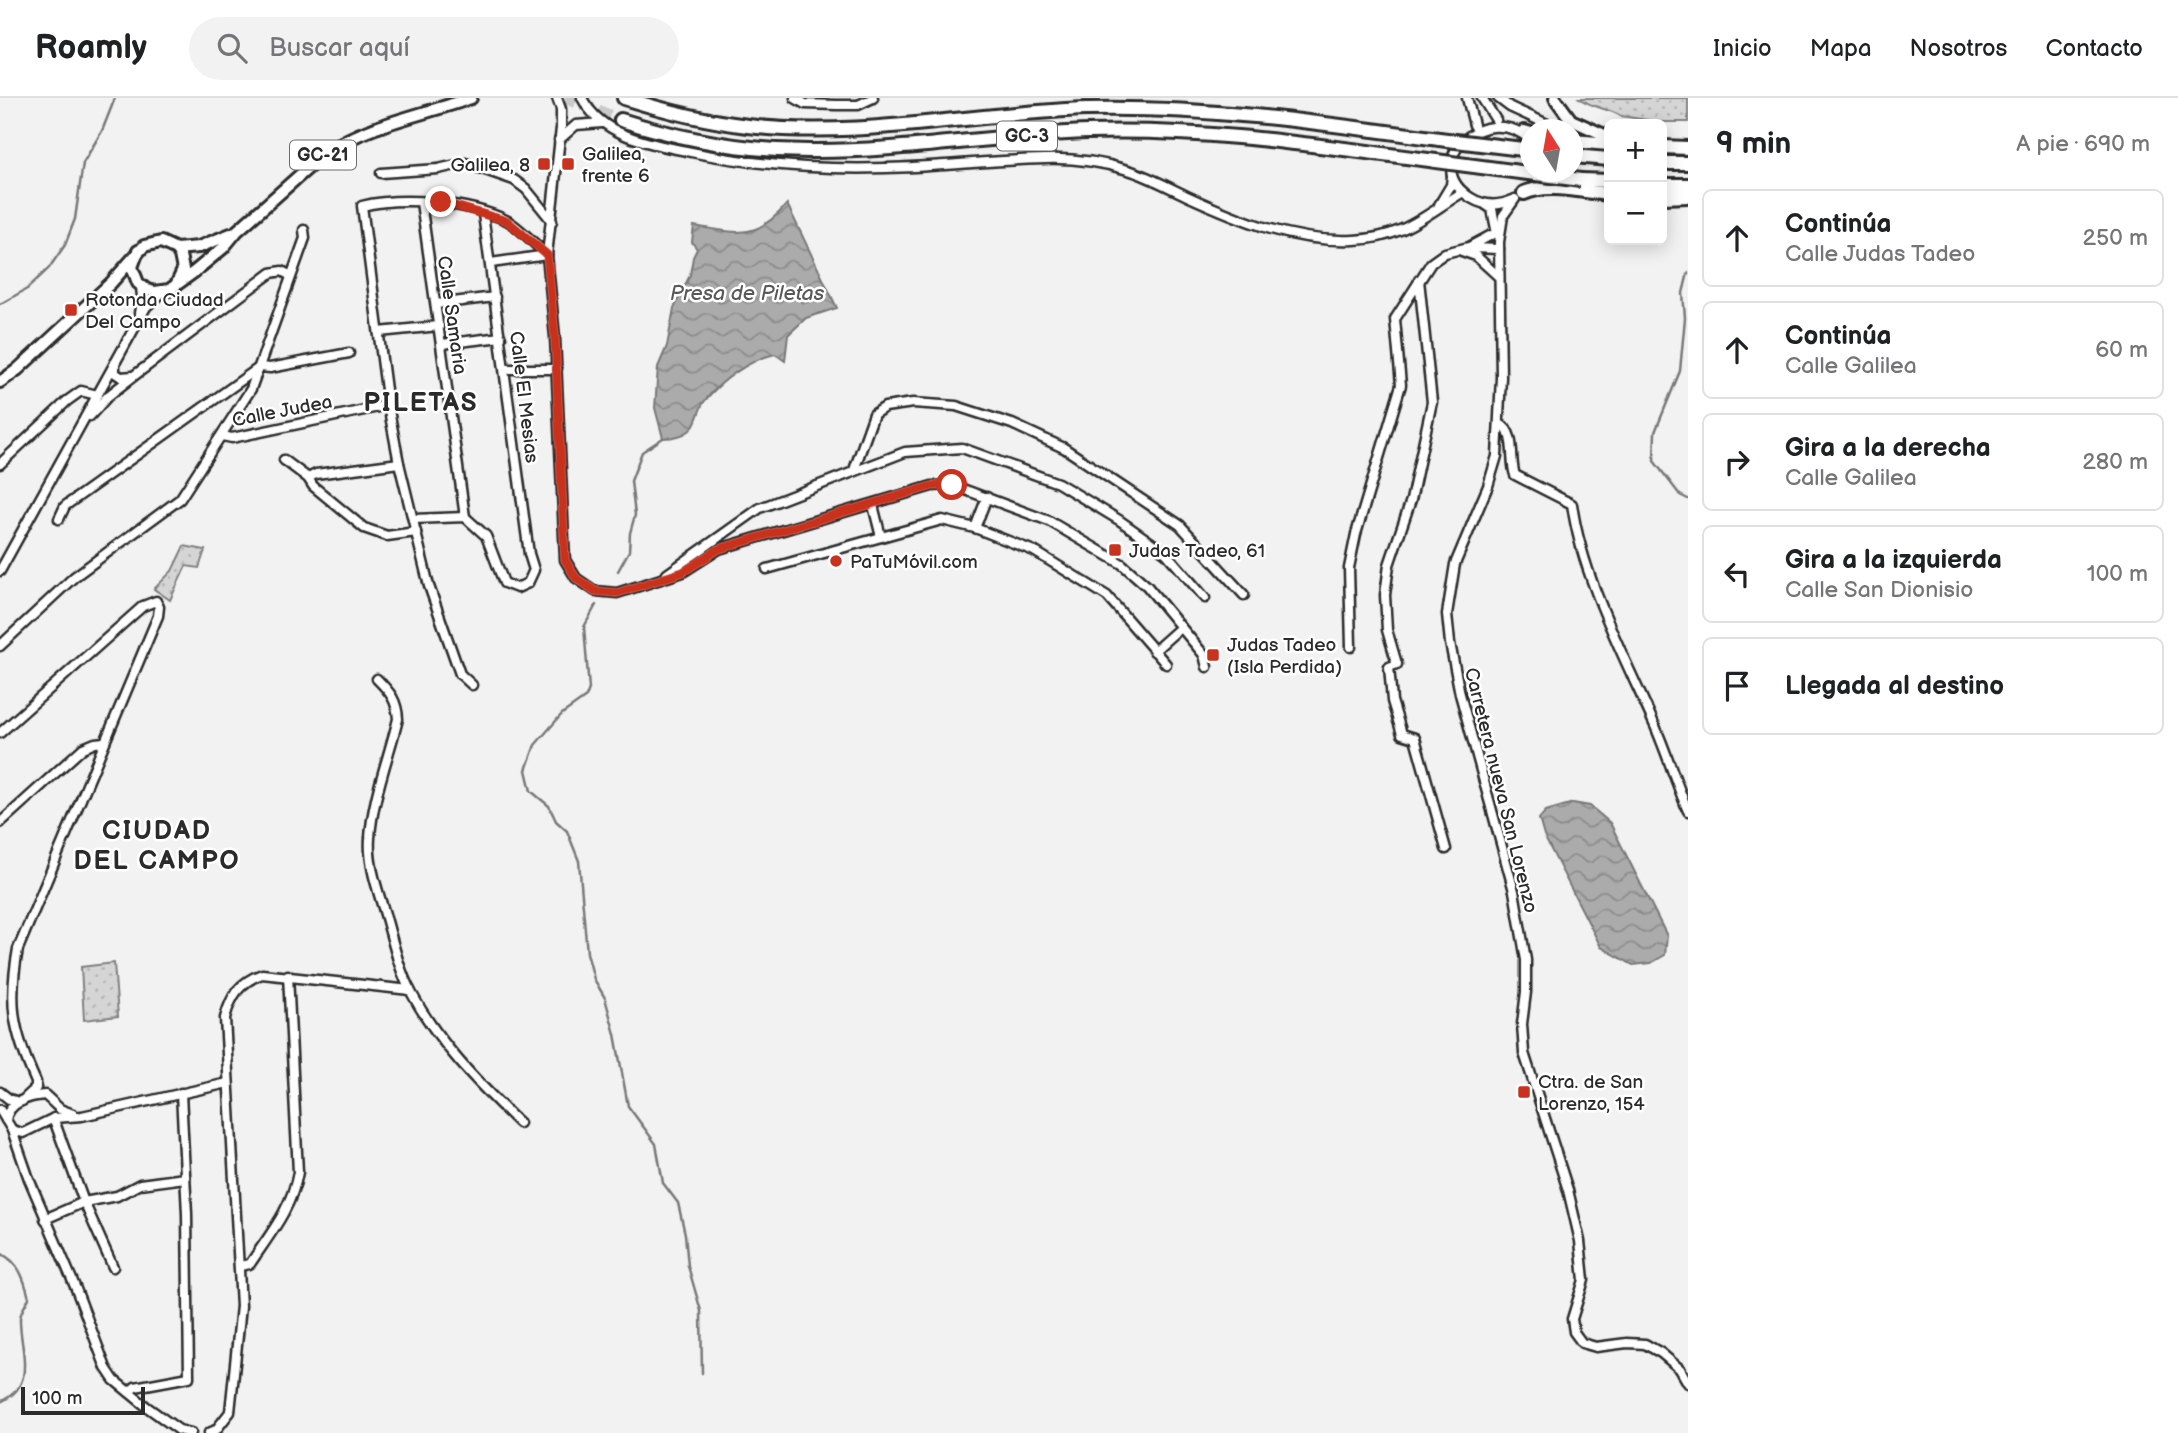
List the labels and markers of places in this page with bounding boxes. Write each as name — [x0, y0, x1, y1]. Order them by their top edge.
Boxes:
place label: Galilea, frente 6 — [582, 143, 650, 188]
place label: Galilea, 8 — [451, 154, 530, 177]
marker: Galilea, 8 — [536, 156, 552, 172]
marker: Galilea, frente 6 — [560, 156, 576, 172]
place label: Rotonda Ciudad Del Campo — [85, 289, 224, 334]
marker: Rotonda Ciudad Del Campo — [63, 302, 79, 318]
place label: Judas Tadeo, 61 — [1129, 540, 1265, 563]
marker: Judas Tadeo, 61 — [1107, 542, 1123, 558]
place label: PaTuMóvil.com — [850, 551, 978, 574]
marker: PaTuMóvil.com — [828, 553, 844, 569]
place label: Judas Tadeo (Isla Perdida) — [1227, 634, 1342, 679]
marker: Judas Tadeo (Isla Perdida) — [1205, 647, 1221, 663]
place label: Ctra. de San Lorenzo, 154 — [1538, 1071, 1645, 1116]
marker: Ctra. de San Lorenzo, 154 — [1516, 1084, 1532, 1100]

